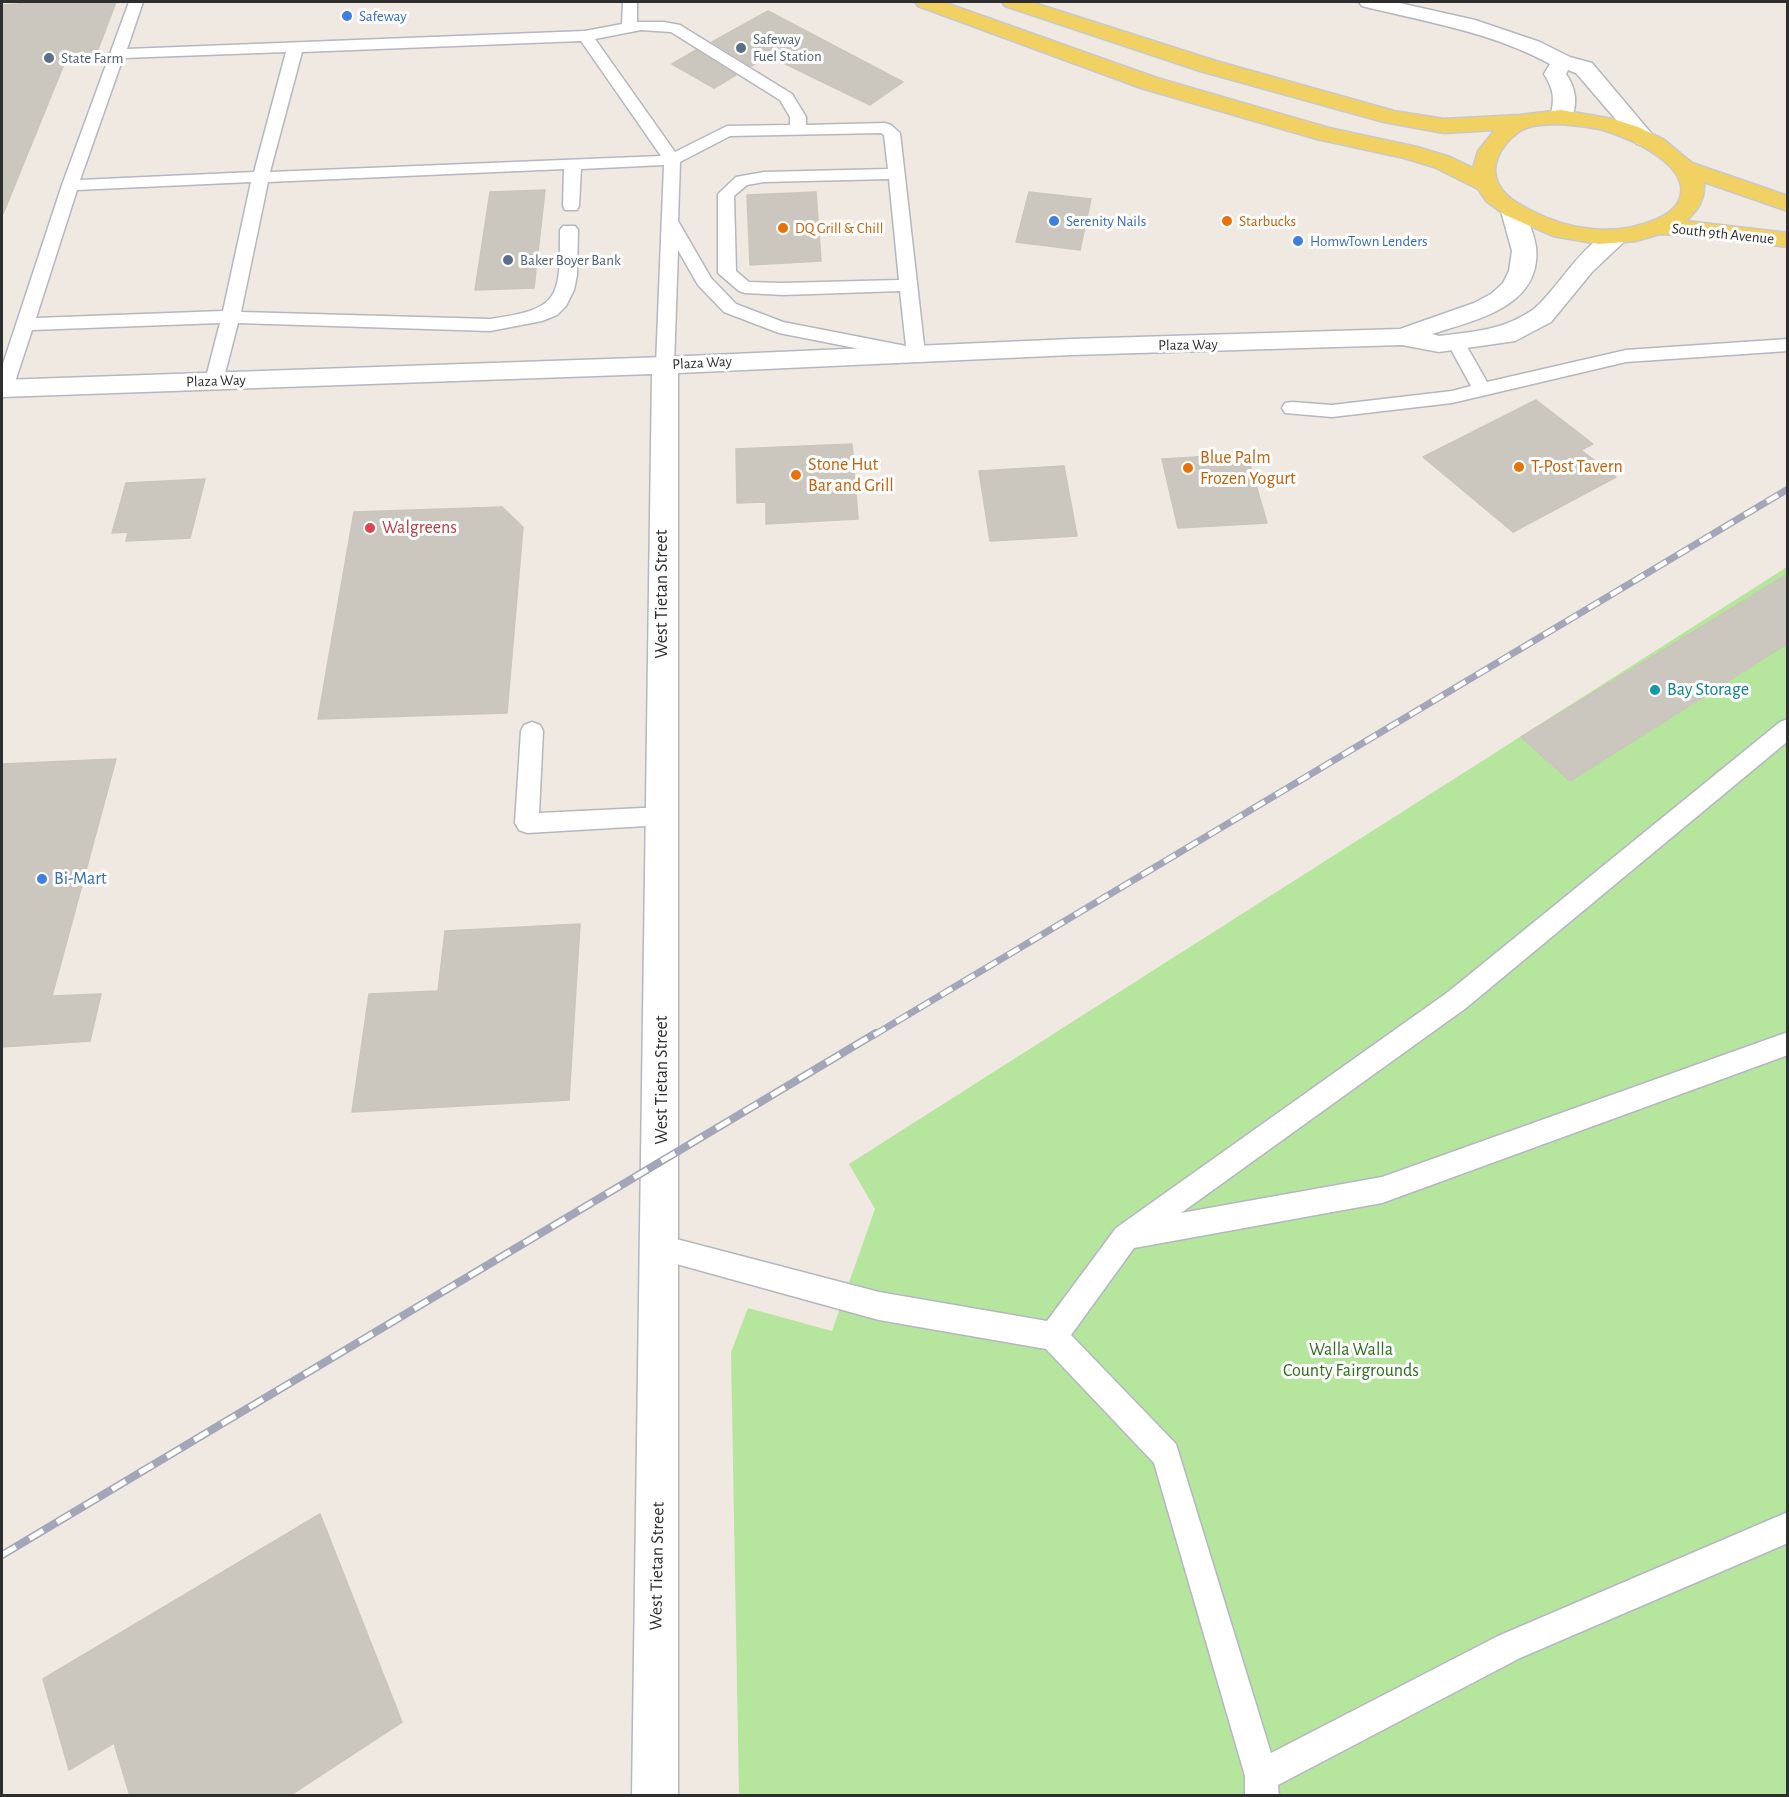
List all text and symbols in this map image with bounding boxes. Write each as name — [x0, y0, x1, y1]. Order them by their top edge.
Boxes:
place label: Safeway — [359, 7, 407, 25]
marker: Safeway — [340, 9, 354, 23]
place label: Safeway Fuel Station — [753, 30, 822, 65]
marker: Safeway Fuel Station — [734, 41, 748, 55]
place label: State Farm — [61, 49, 123, 67]
marker: State Farm — [42, 51, 56, 65]
place label: Serenity Nails — [1066, 212, 1146, 230]
place label: Starbucks — [1239, 212, 1296, 230]
marker: Serenity Nails — [1047, 214, 1061, 228]
marker: Starbucks — [1220, 214, 1234, 228]
place label: DQ Grill & Chill — [795, 219, 883, 237]
street label: South 9th Avenue — [1671, 220, 1775, 248]
marker: DQ Grill & Chill — [776, 221, 790, 235]
place label: HomwTown Lenders — [1310, 232, 1428, 250]
marker: HomwTown Lenders — [1291, 234, 1305, 248]
place label: Baker Boyer Bank — [520, 251, 621, 269]
marker: Baker Boyer Bank — [501, 253, 515, 267]
street label: Plaza Way — [1158, 335, 1218, 355]
street label: Plaza Way — [672, 352, 732, 374]
street label: Plaza Way — [186, 371, 246, 391]
place label: Blue Palm Frozen Yogurt — [1200, 447, 1296, 490]
place label: Stone Hut Bar and Grill — [808, 454, 894, 496]
place label: T-Post Tavern — [1531, 456, 1623, 478]
marker: T-Post Tavern — [1512, 460, 1526, 474]
marker: Blue Palm Frozen Yogurt — [1181, 461, 1195, 475]
marker: Stone Hut Bar and Grill — [789, 468, 803, 482]
place label: Walgreens — [382, 517, 457, 539]
marker: Walgreens — [363, 521, 377, 535]
street label: West Tietan Street — [651, 530, 673, 658]
place label: Bay Storage — [1667, 679, 1749, 701]
marker: Bay Storage — [1648, 683, 1662, 697]
place label: Bi-Mart — [54, 868, 107, 890]
marker: Bi-Mart — [35, 872, 49, 886]
street label: West Tietan Street — [651, 1016, 673, 1144]
park label: Walla Walla County Fairgrounds — [1283, 1339, 1419, 1382]
street label: West Tietan Street — [645, 1501, 669, 1631]

